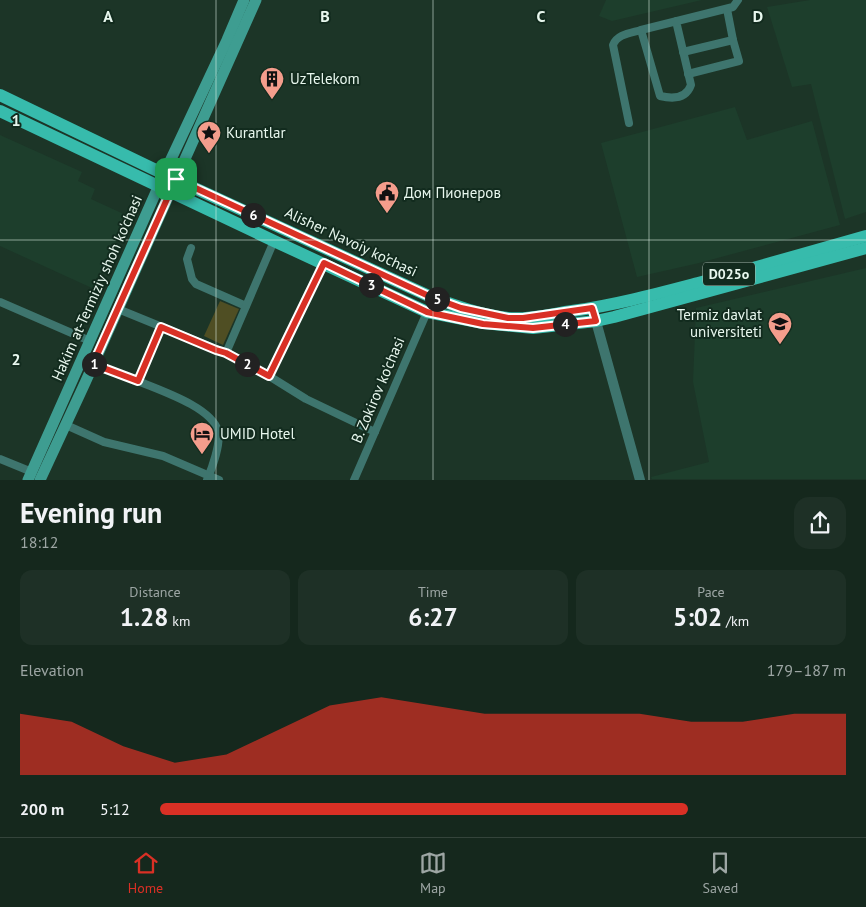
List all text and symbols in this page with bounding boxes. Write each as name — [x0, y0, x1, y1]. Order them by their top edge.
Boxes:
text: A — [103, 6, 113, 26]
text: B — [320, 6, 330, 26]
text: C — [537, 6, 546, 26]
text: D — [753, 6, 763, 26]
building icon: UzTelekom — [259, 66, 285, 100]
place label: UzTelekom — [290, 69, 360, 88]
text: 1 — [11, 110, 21, 130]
place icon: Kurantlar — [196, 120, 222, 154]
place label: Kurantlar — [226, 123, 286, 142]
pin — [155, 158, 197, 200]
icon: arrive — [162, 165, 190, 193]
public building icon: Дом Пионеров — [374, 180, 400, 214]
place label: Дом Пионеров — [404, 183, 501, 202]
street label: Hakim at-Termiziy shoh ko'chasi — [47, 192, 146, 384]
pin: 6 — [240, 202, 266, 228]
street label: Alisher Navoiy ko’chasi — [282, 203, 420, 281]
text: 6 — [250, 206, 257, 224]
road number: D025o — [703, 262, 755, 286]
pin: 3 — [358, 272, 384, 298]
text: 3 — [368, 276, 375, 294]
pin: 5 — [424, 286, 450, 312]
text: 5 — [434, 290, 441, 308]
place label: Termiz davlat universiteti — [677, 305, 762, 341]
school or university icon: Termiz davlat universiteti — [767, 311, 793, 345]
pin: 4 — [552, 312, 578, 336]
text: 4 — [562, 315, 569, 333]
street label: B. Zokirov ko'chasi — [347, 334, 408, 446]
text: 2 — [11, 349, 21, 369]
pin: 1 — [82, 352, 106, 376]
pin: 2 — [234, 352, 260, 376]
text: 1 — [91, 355, 98, 373]
text: 2 — [244, 355, 251, 373]
hotel icon: UMID Hotel — [189, 421, 215, 455]
place label: UMID Hotel — [220, 424, 295, 443]
text: Evening run — [20, 494, 162, 531]
button: share — [794, 497, 846, 549]
text: 18:12 — [20, 532, 58, 552]
text: Distance — [129, 583, 181, 601]
text: Time — [418, 583, 448, 601]
text: Pace — [697, 583, 725, 601]
text: 1.28 — [120, 601, 168, 633]
text: 6:27 — [408, 601, 458, 633]
text: 5:02 — [673, 601, 722, 633]
text: km — [168, 612, 190, 630]
text: /km — [722, 612, 749, 630]
text: Elevation — [20, 660, 84, 680]
text: 179–187 m — [767, 660, 846, 680]
text: 200 m — [20, 799, 64, 819]
text: 5:12 — [100, 799, 130, 819]
tab: Home — [128, 849, 163, 897]
tab: Map — [419, 849, 447, 897]
tab: Saved — [703, 849, 738, 897]

